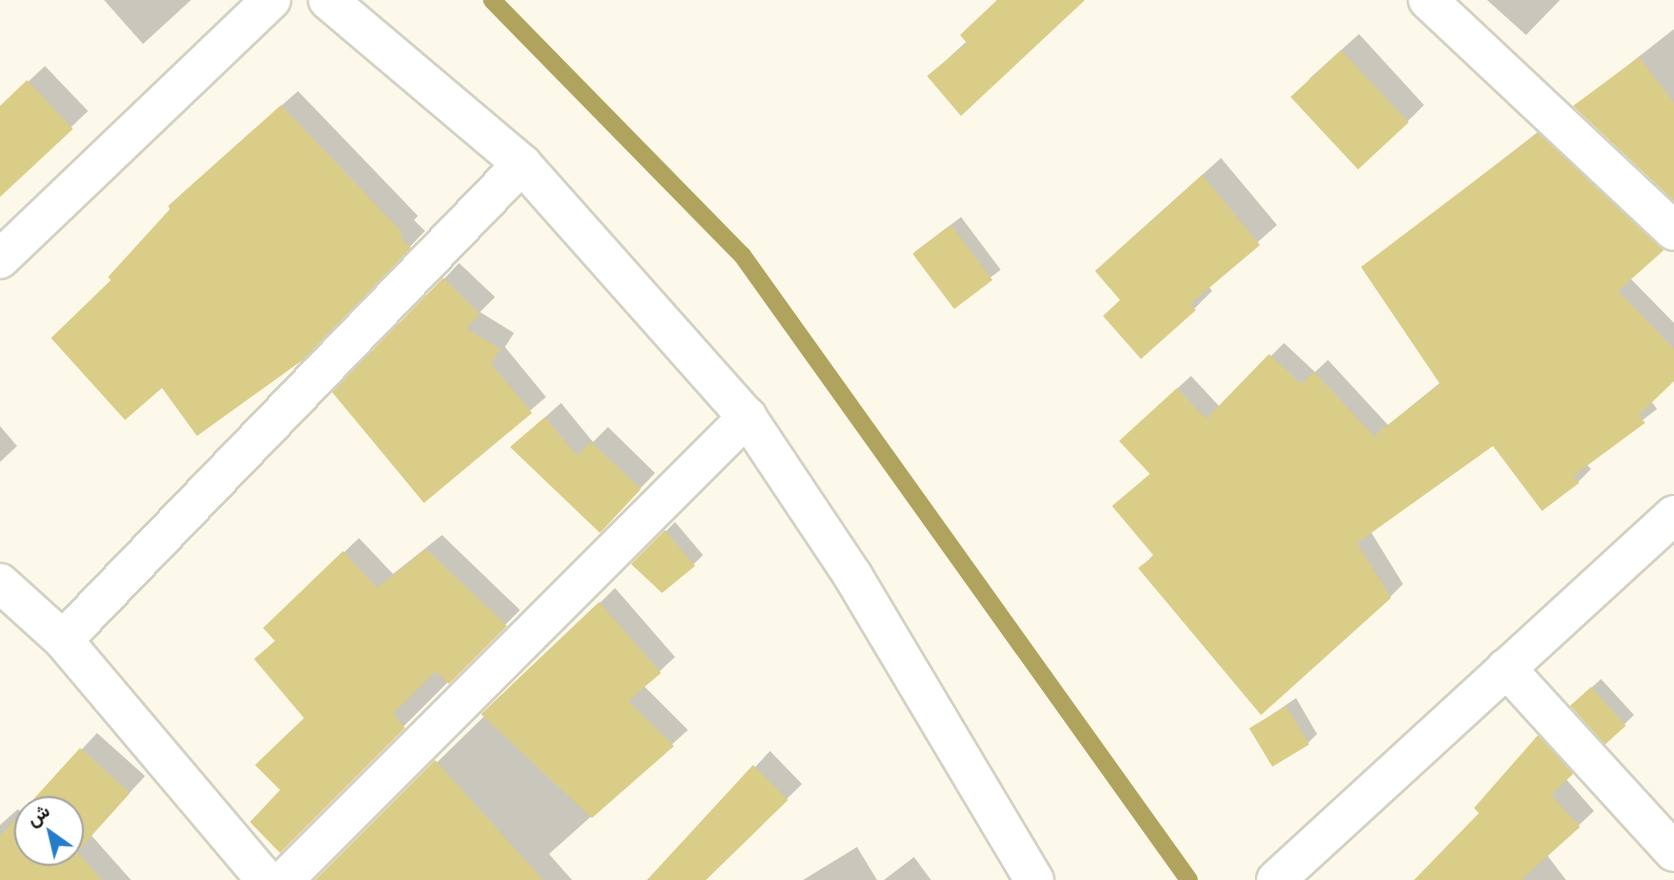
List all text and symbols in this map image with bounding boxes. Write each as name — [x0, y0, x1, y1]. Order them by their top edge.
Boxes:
north arrow — [14, 796, 84, 866]
text: ش — [23, 800, 53, 830]

